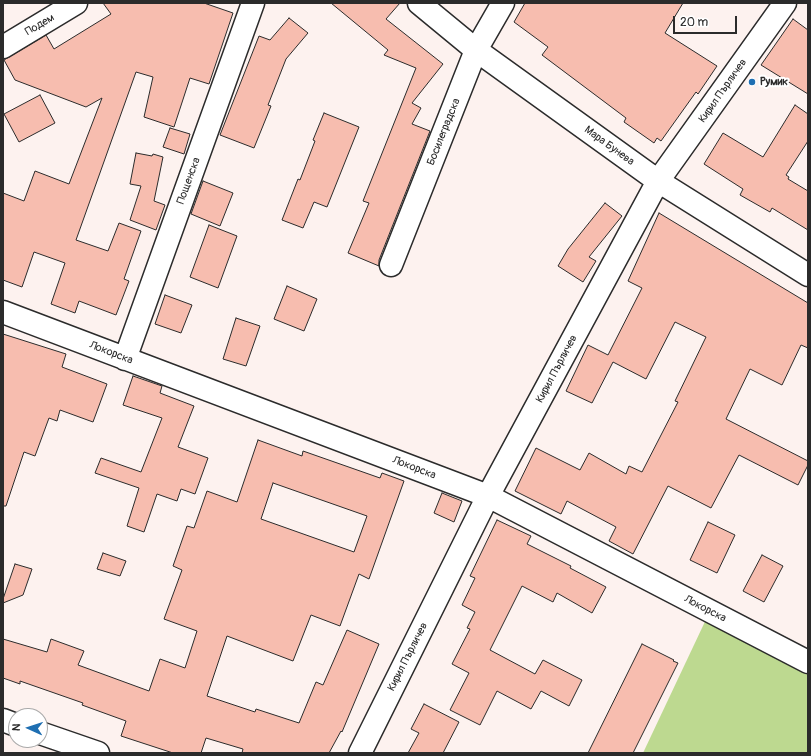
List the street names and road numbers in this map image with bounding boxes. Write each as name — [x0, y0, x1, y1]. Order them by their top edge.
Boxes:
street label: Подем — [23, 11, 57, 39]
street label: Кирил Пърличев — [696, 56, 750, 126]
street label: Босилеградска — [425, 97, 463, 167]
street label: Мара Бунева — [581, 123, 637, 169]
street label: Пощенска — [174, 156, 204, 206]
street label: Кирил Пърличев — [534, 333, 580, 405]
street label: Локорска — [87, 339, 135, 367]
street label: Локорска — [390, 454, 438, 482]
street label: Локорска — [682, 593, 728, 625]
street label: Кирил Пърличев — [385, 621, 431, 693]

